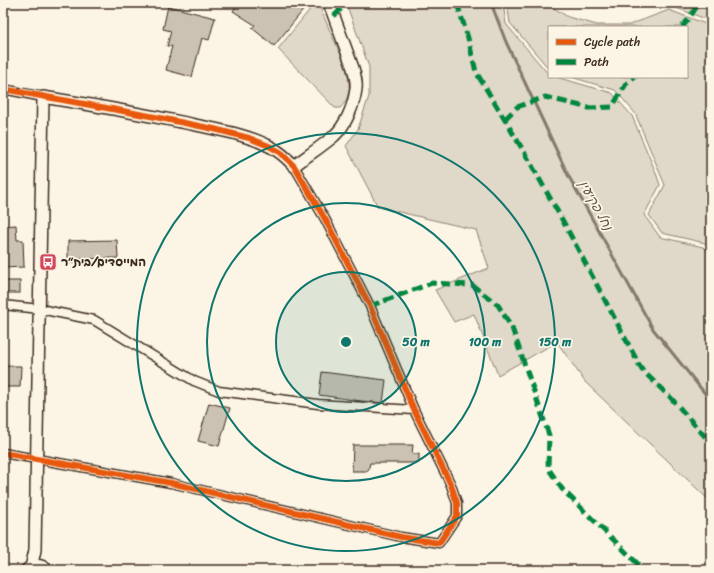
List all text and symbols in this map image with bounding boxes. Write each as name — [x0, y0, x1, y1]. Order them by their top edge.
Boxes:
legend — [548, 26, 688, 78]
text: Cycle path — [584, 31, 640, 53]
text: Path — [584, 51, 609, 73]
water label: נחל פקיעין — [573, 175, 620, 236]
place label: המייסדים/בית״ר — [61, 251, 146, 273]
bus stop icon: המייסדים/בית״ר — [38, 252, 58, 272]
text: 50 m — [402, 331, 430, 353]
text: 100 m — [469, 331, 502, 353]
text: 150 m — [539, 331, 572, 353]
centre of rings — [339, 335, 353, 349]

